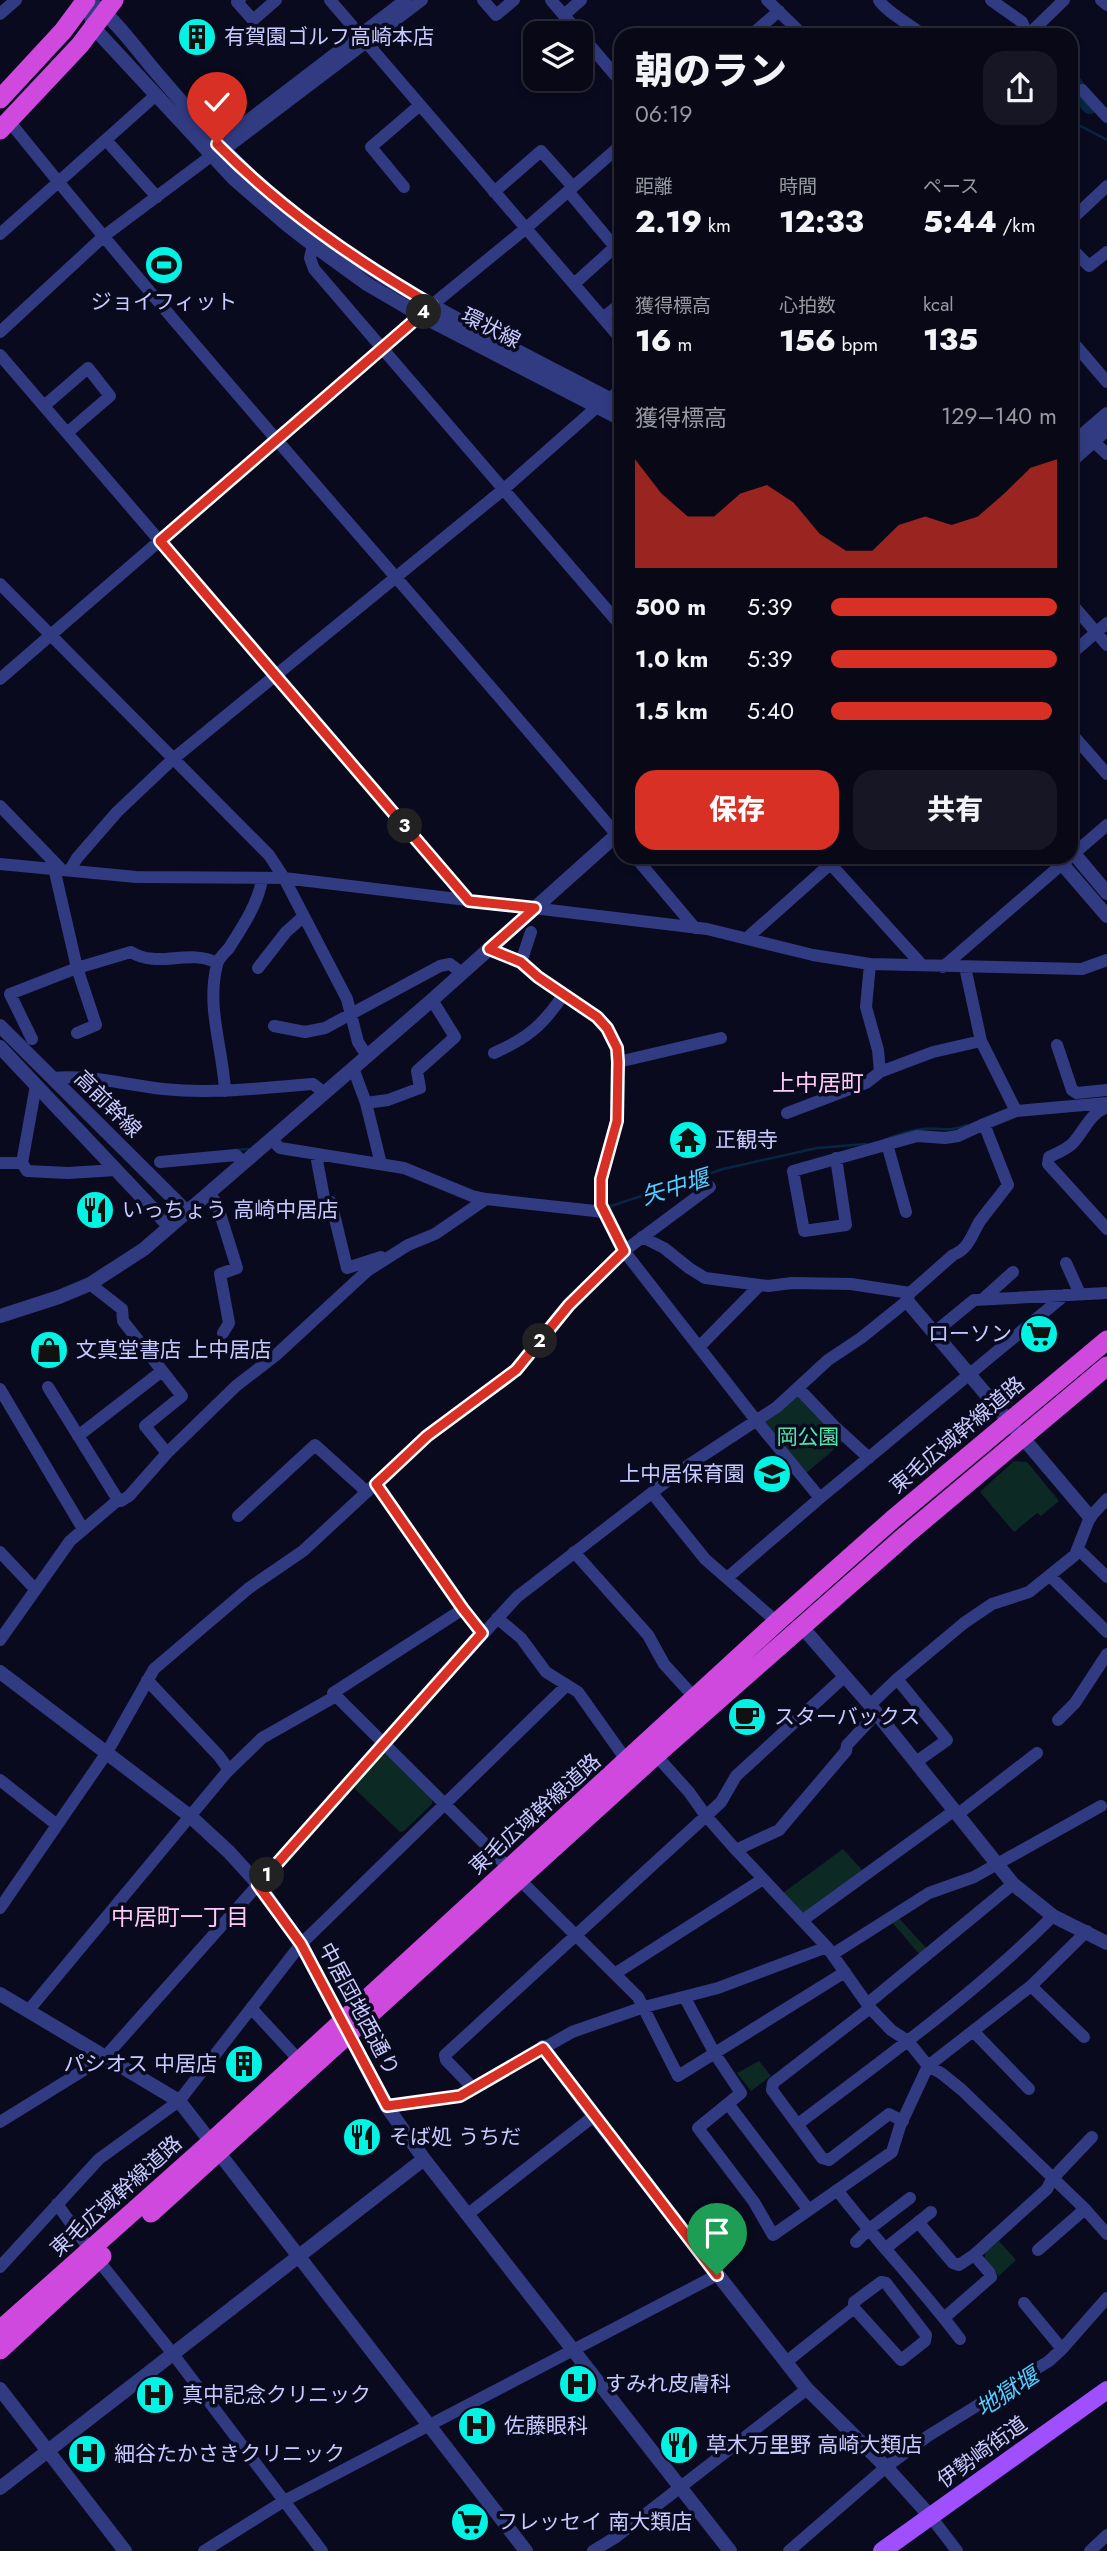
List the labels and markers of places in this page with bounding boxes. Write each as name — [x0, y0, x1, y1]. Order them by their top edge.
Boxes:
building icon: 有賀園ゴルフ高崎本店 — [176, 16, 218, 58]
place label: 有賀園ゴルフ高崎本店 — [224, 22, 434, 52]
pin — [187, 72, 247, 144]
sports icon: ジョイフィット — [143, 244, 185, 286]
place label: ジョイフィット — [91, 287, 237, 317]
pin: 4 — [406, 294, 442, 330]
pin: 3 — [388, 808, 422, 844]
temple icon: 正観寺 — [667, 1119, 709, 1161]
place label: 正観寺 — [715, 1125, 778, 1155]
restaurant icon: いっちょう 高崎中居店 — [74, 1189, 116, 1231]
place label: いっちょう 高崎中居店 — [122, 1195, 338, 1225]
supermarket icon: ローソン — [1018, 1313, 1060, 1355]
place label: ローソン — [928, 1319, 1012, 1349]
pin: 2 — [522, 1324, 558, 1358]
shop icon: 文真堂書店 上中居店 — [28, 1329, 70, 1371]
place label: 文真堂書店 上中居店 — [76, 1335, 271, 1365]
school or university icon: 上中居保育園 — [751, 1453, 793, 1495]
place label: 上中居保育園 — [619, 1459, 745, 1489]
cafe icon: スターバックス — [726, 1696, 768, 1738]
place label: スターバックス — [774, 1702, 920, 1732]
pin: 1 — [250, 1857, 284, 1892]
building icon: パシオス 中居店 — [223, 2043, 265, 2085]
place label: パシオス 中居店 — [64, 2049, 217, 2079]
restaurant icon: そば処 うちだ — [341, 2116, 383, 2158]
place label: そば処 うちだ — [389, 2122, 521, 2152]
pin — [687, 2203, 747, 2275]
hospital icon: すみれ皮膚科 — [557, 2363, 599, 2405]
place label: すみれ皮膚科 — [605, 2369, 731, 2399]
hospital icon: 真中記念クリニック — [134, 2374, 176, 2416]
place label: 真中記念クリニック — [182, 2380, 371, 2410]
hospital icon: 佐藤眼科 — [456, 2405, 498, 2447]
place label: 佐藤眼科 — [504, 2411, 588, 2441]
restaurant icon: 草木万里野 高崎大類店 — [658, 2424, 700, 2466]
place label: 草木万里野 高崎大類店 — [706, 2430, 922, 2460]
hospital icon: 細谷たかさきクリニック — [66, 2433, 108, 2475]
place label: 細谷たかさきクリニック — [114, 2439, 345, 2469]
supermarket icon: フレッセイ 南大類店 — [449, 2501, 491, 2543]
place label: フレッセイ 南大類店 — [497, 2507, 692, 2537]

